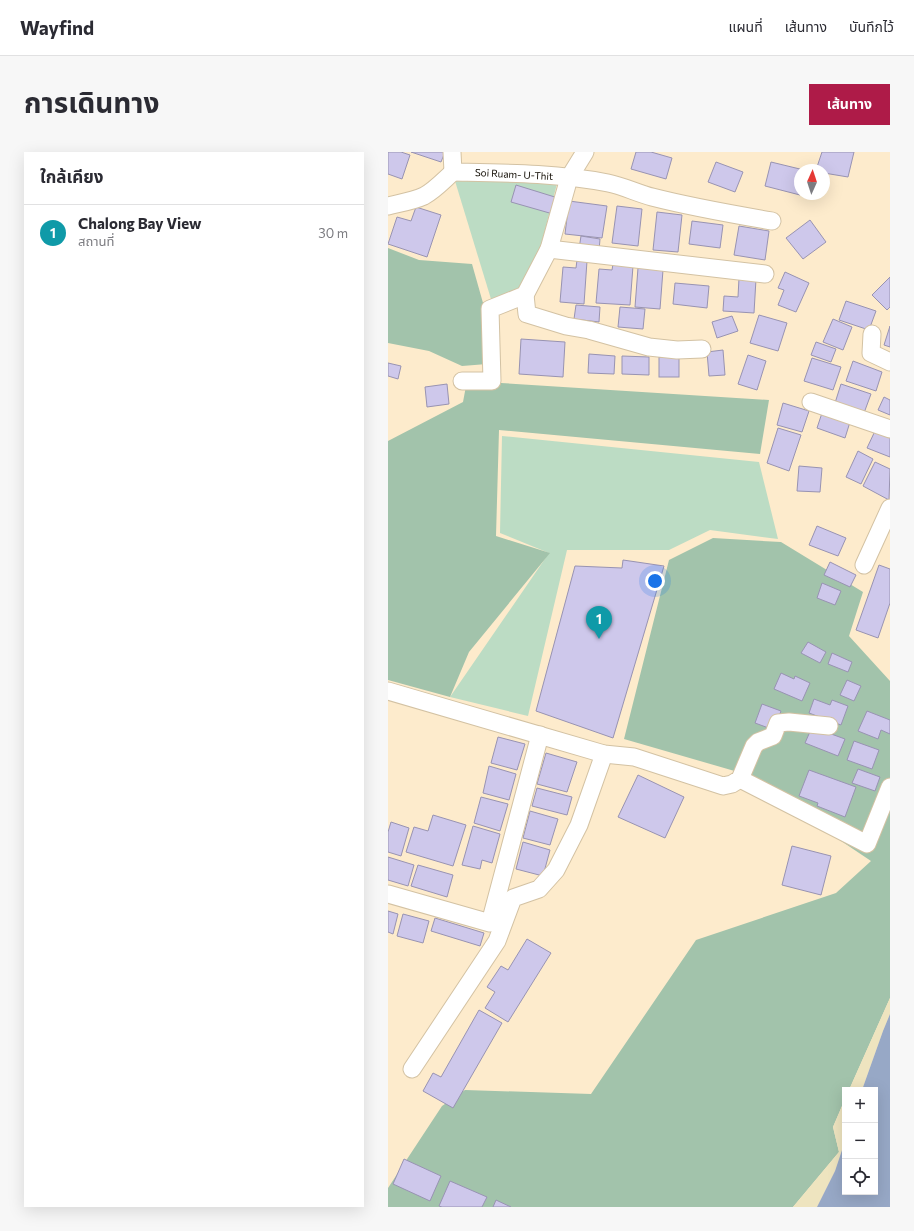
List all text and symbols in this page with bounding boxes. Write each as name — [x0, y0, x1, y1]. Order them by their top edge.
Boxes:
text: Wayfind — [20, 16, 94, 39]
text: แผนที่ — [729, 18, 763, 35]
text: เส้นทาง — [785, 18, 827, 35]
text: บันทึกไว้ — [849, 18, 894, 35]
button: เส้นทาง — [809, 84, 890, 125]
text: การเดินทาง — [24, 85, 159, 119]
north arrow — [794, 164, 830, 200]
text: ใกล้เคียง — [40, 166, 103, 187]
street label: Soi Ruam- U-Thit — [475, 166, 553, 182]
text: Chalong Bay View — [78, 214, 201, 232]
text: 1 — [50, 225, 56, 241]
text: 30 m — [318, 225, 348, 241]
text: สถานที่ — [78, 233, 114, 249]
your location — [645, 571, 665, 591]
pin: 1 — [586, 606, 612, 639]
map controls — [842, 1087, 878, 1195]
button: + — [842, 1087, 878, 1123]
button: − — [842, 1123, 878, 1159]
button: locate — [842, 1159, 878, 1195]

